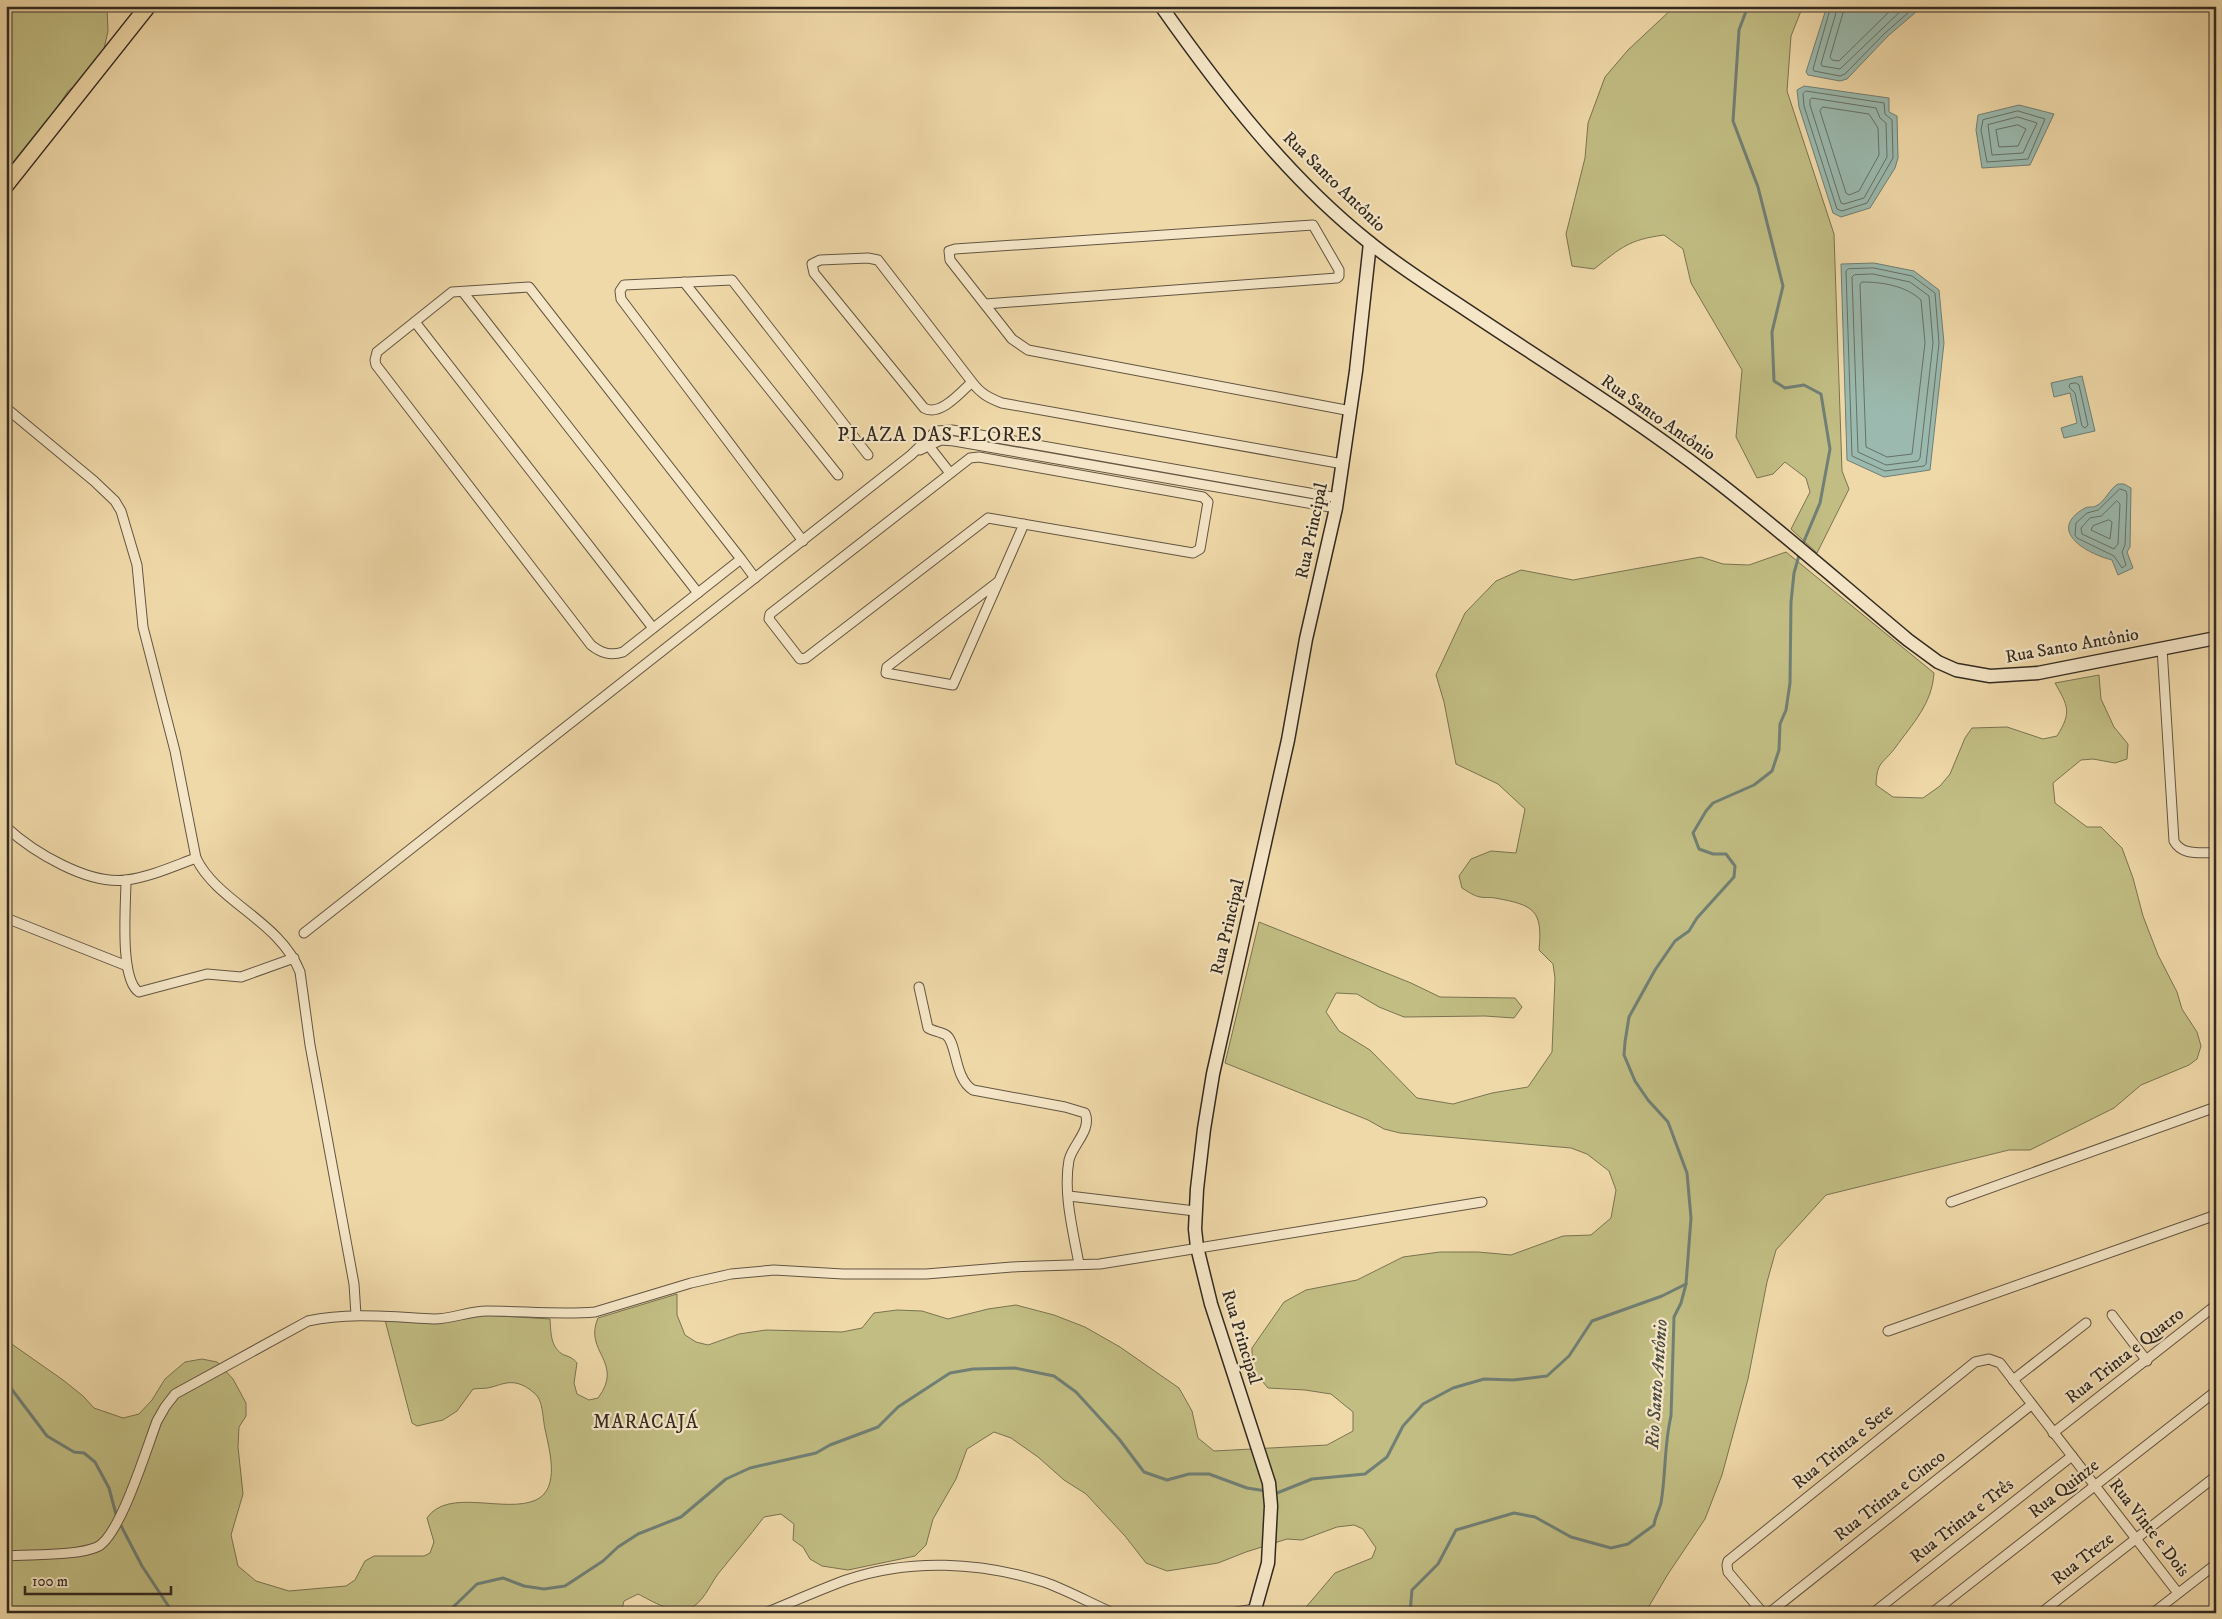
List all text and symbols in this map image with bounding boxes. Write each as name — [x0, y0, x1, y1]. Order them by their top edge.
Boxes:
street label: Rua Santo Antônio — [1278, 127, 1390, 237]
street label: Rua Santo Antônio — [1596, 370, 1720, 466]
district label: PLAZA DAS FLORES — [837, 423, 1043, 448]
street label: Rua Principal — [1291, 480, 1333, 581]
street label: Rua Santo Antônio — [2004, 623, 2141, 669]
street label: Rua Principal — [1206, 876, 1250, 977]
street label: Rua Principal — [1216, 1287, 1266, 1388]
street label: Rua Trinta e Quatro — [2061, 1303, 2189, 1409]
water label: Rio Santo Antônio — [1641, 1318, 1673, 1451]
street label: Rua Trinta e Sete — [1788, 1400, 1898, 1494]
district label: MARACAJÁ — [593, 1409, 699, 1434]
street label: Rua Trinta e Cinco — [1830, 1445, 1950, 1546]
street label: Rua Quinze — [2024, 1455, 2104, 1523]
street label: Rua Trinta e Três — [1906, 1474, 2018, 1568]
street label: Rua Vinte e Dois — [2104, 1475, 2194, 1581]
street label: Rua Treze — [2047, 1528, 2119, 1590]
scale bar — [25, 1564, 171, 1596]
text: 100 m — [32, 1572, 68, 1591]

